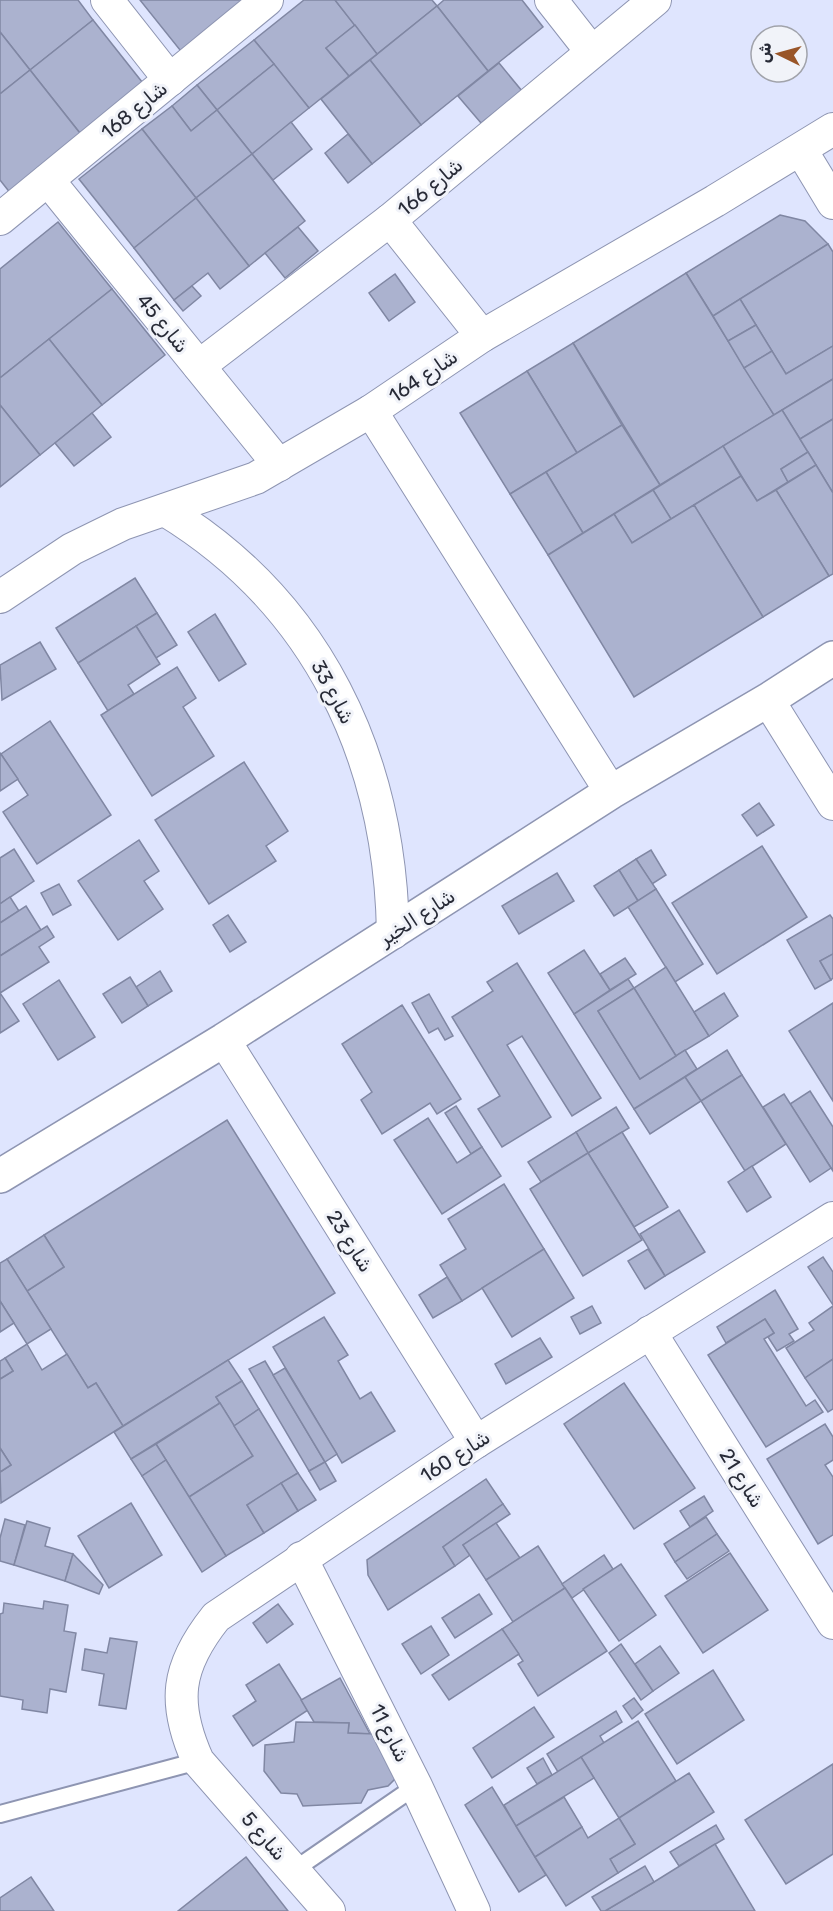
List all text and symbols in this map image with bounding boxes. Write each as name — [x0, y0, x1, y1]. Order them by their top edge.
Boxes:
north arrow — [749, 24, 809, 84]
text: ش — [754, 42, 775, 64]
street label: شارع 168 — [96, 76, 173, 145]
street label: شارع 166 — [393, 153, 469, 223]
street label: شارع 45 — [130, 289, 194, 359]
street label: شارع 164 — [384, 344, 463, 409]
street label: شارع 33 — [304, 656, 360, 729]
street label: شارع الخير — [374, 884, 461, 953]
street label: شارع 23 — [320, 1206, 378, 1277]
street label: شارع 160 — [416, 1425, 495, 1489]
street label: شارع 21 — [713, 1444, 769, 1513]
street label: شارع 11 — [363, 1700, 415, 1767]
street label: شارع 5 — [235, 1807, 292, 1867]

